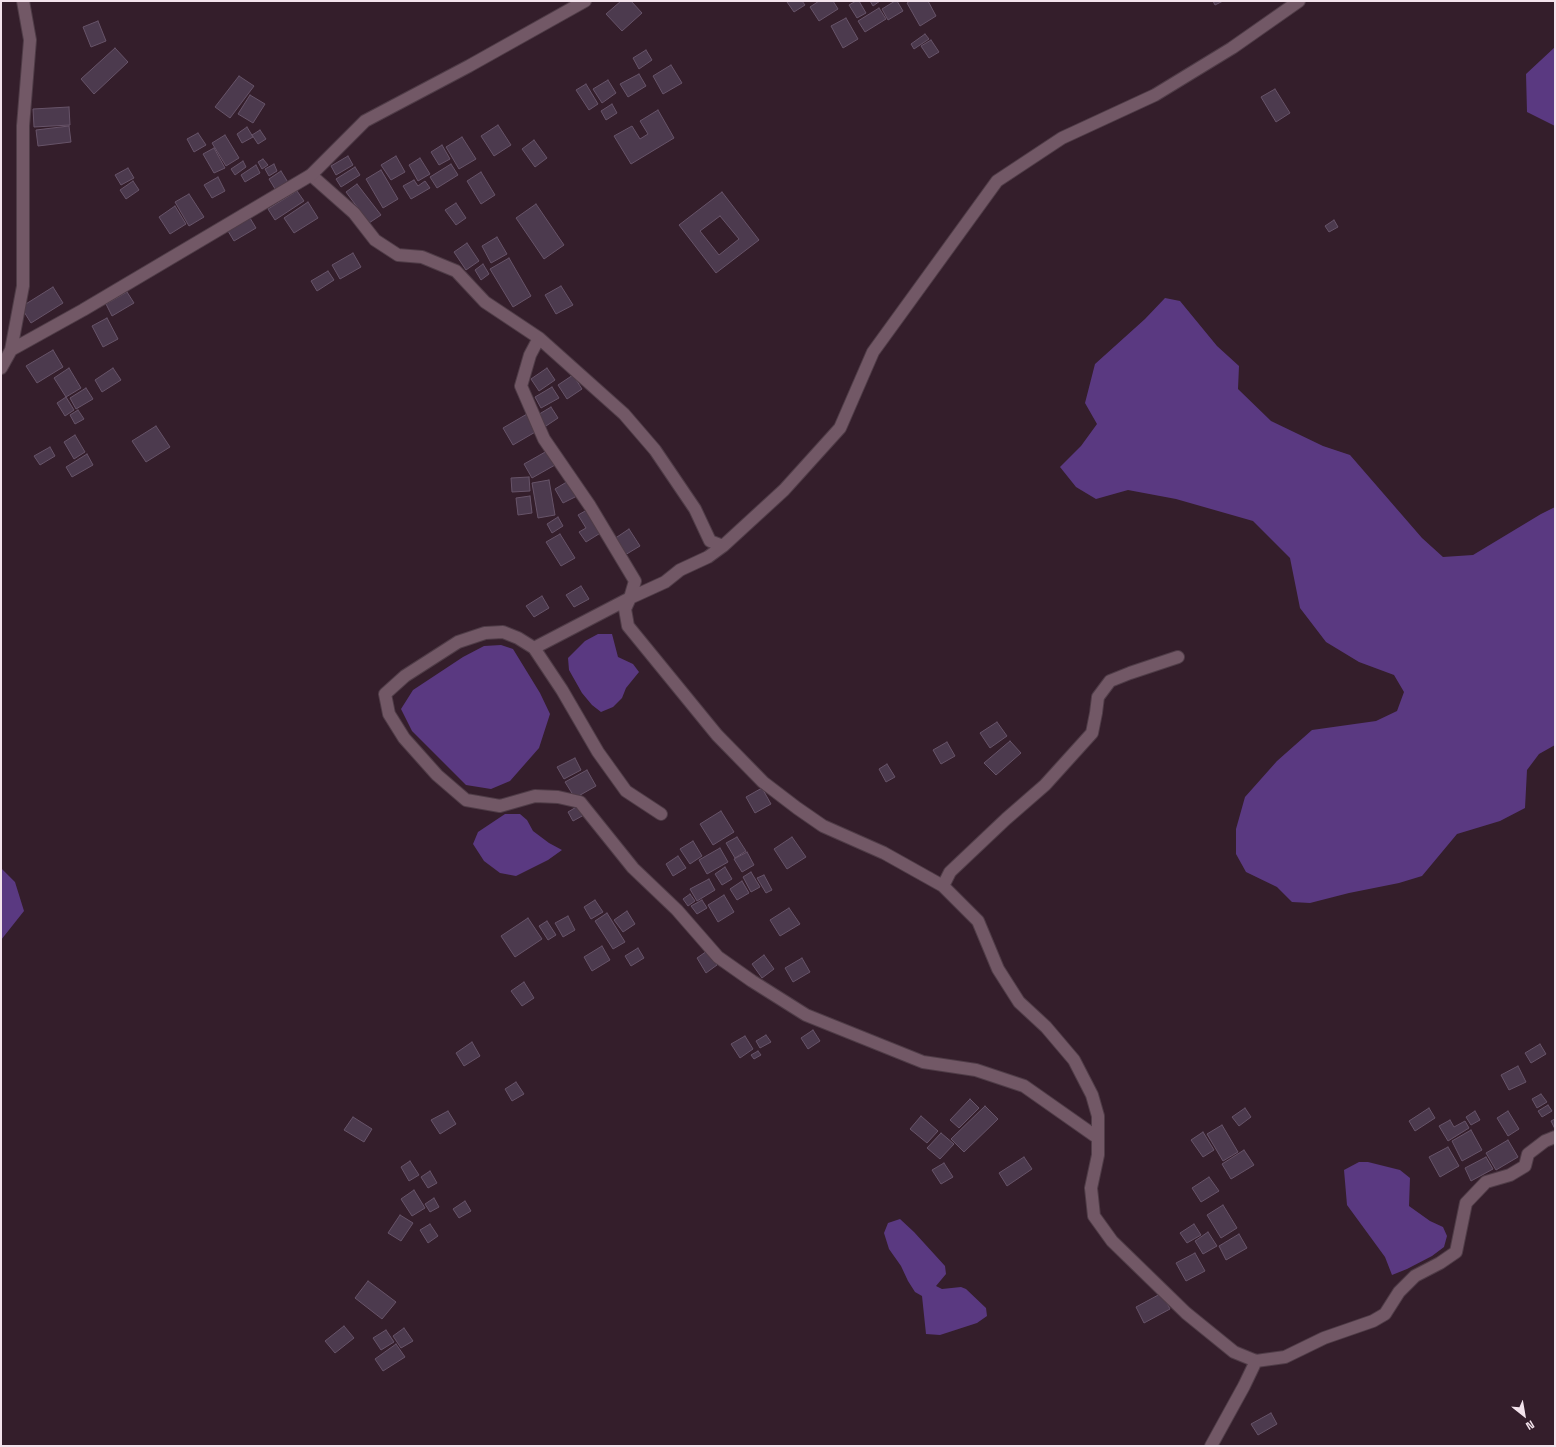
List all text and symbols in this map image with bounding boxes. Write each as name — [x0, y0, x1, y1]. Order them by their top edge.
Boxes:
north arrow — [1504, 1395, 1544, 1435]
text: N — [1523, 1417, 1537, 1433]

